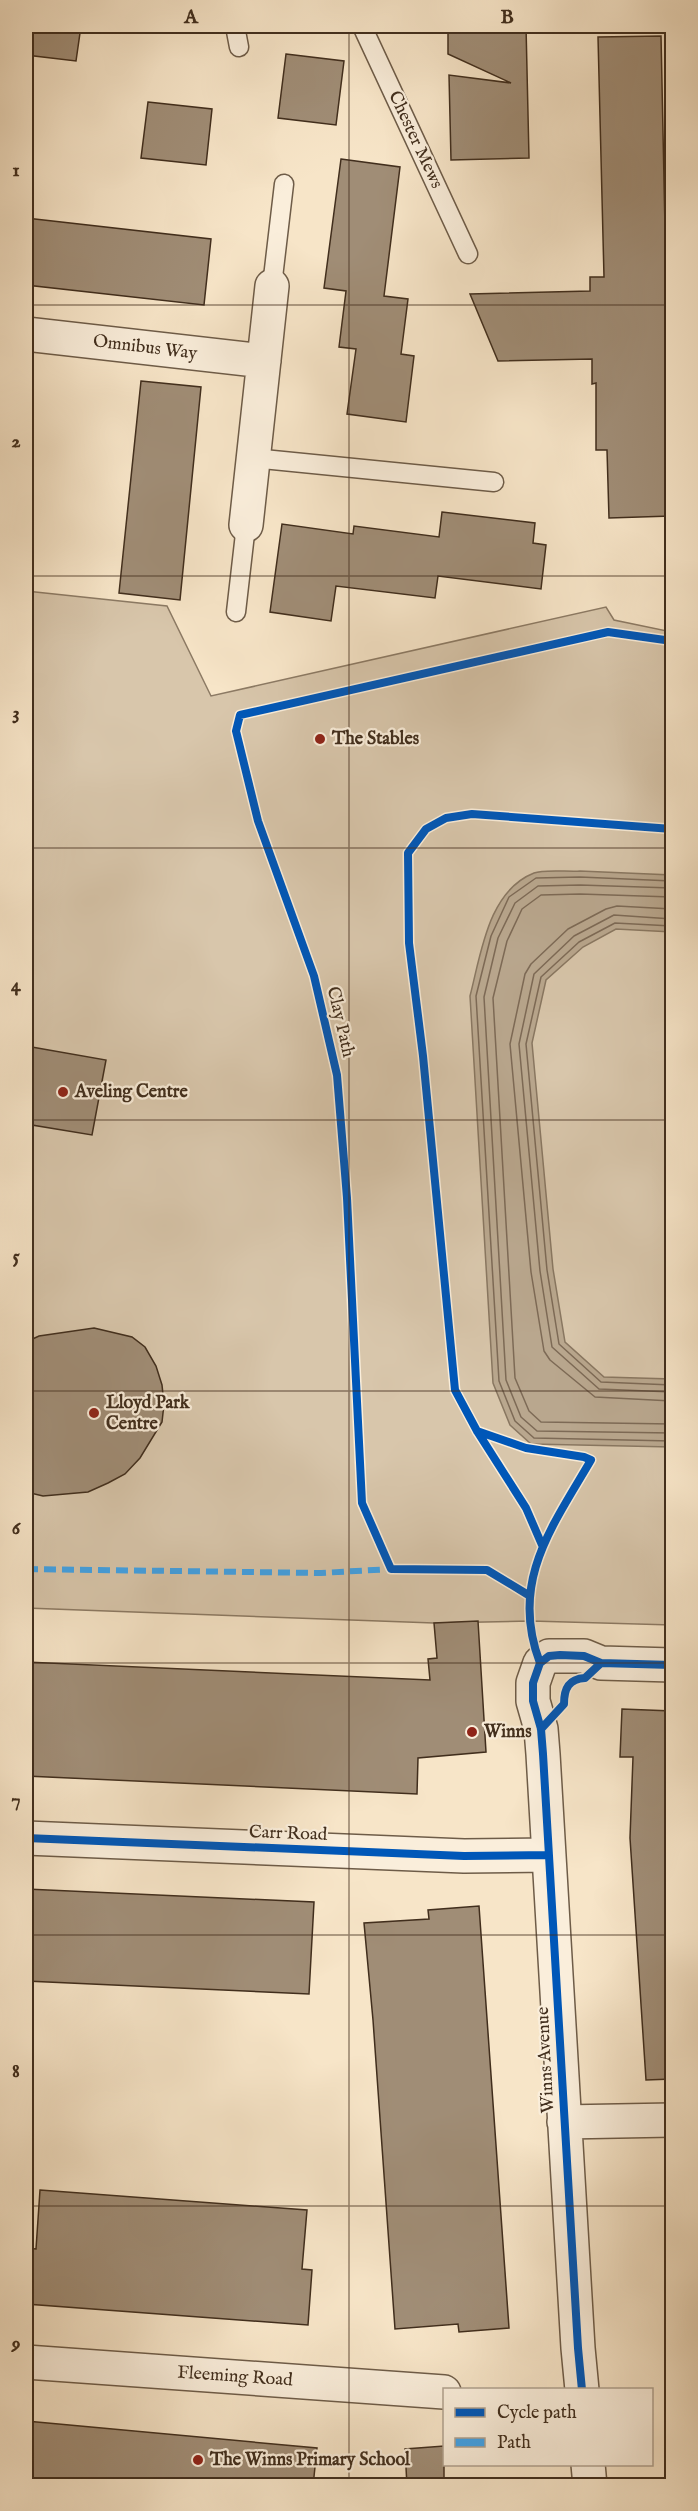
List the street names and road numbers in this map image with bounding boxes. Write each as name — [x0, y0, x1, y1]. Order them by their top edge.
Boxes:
street label: Chester Mews — [382, 87, 448, 193]
street label: Omnibus Way — [92, 330, 199, 366]
street label: Clay Path — [321, 984, 359, 1060]
street label: Carr Road — [248, 1821, 328, 1847]
street label: Winns Avenue — [532, 2006, 560, 2114]
street label: Fleeming Road — [177, 2362, 294, 2393]

